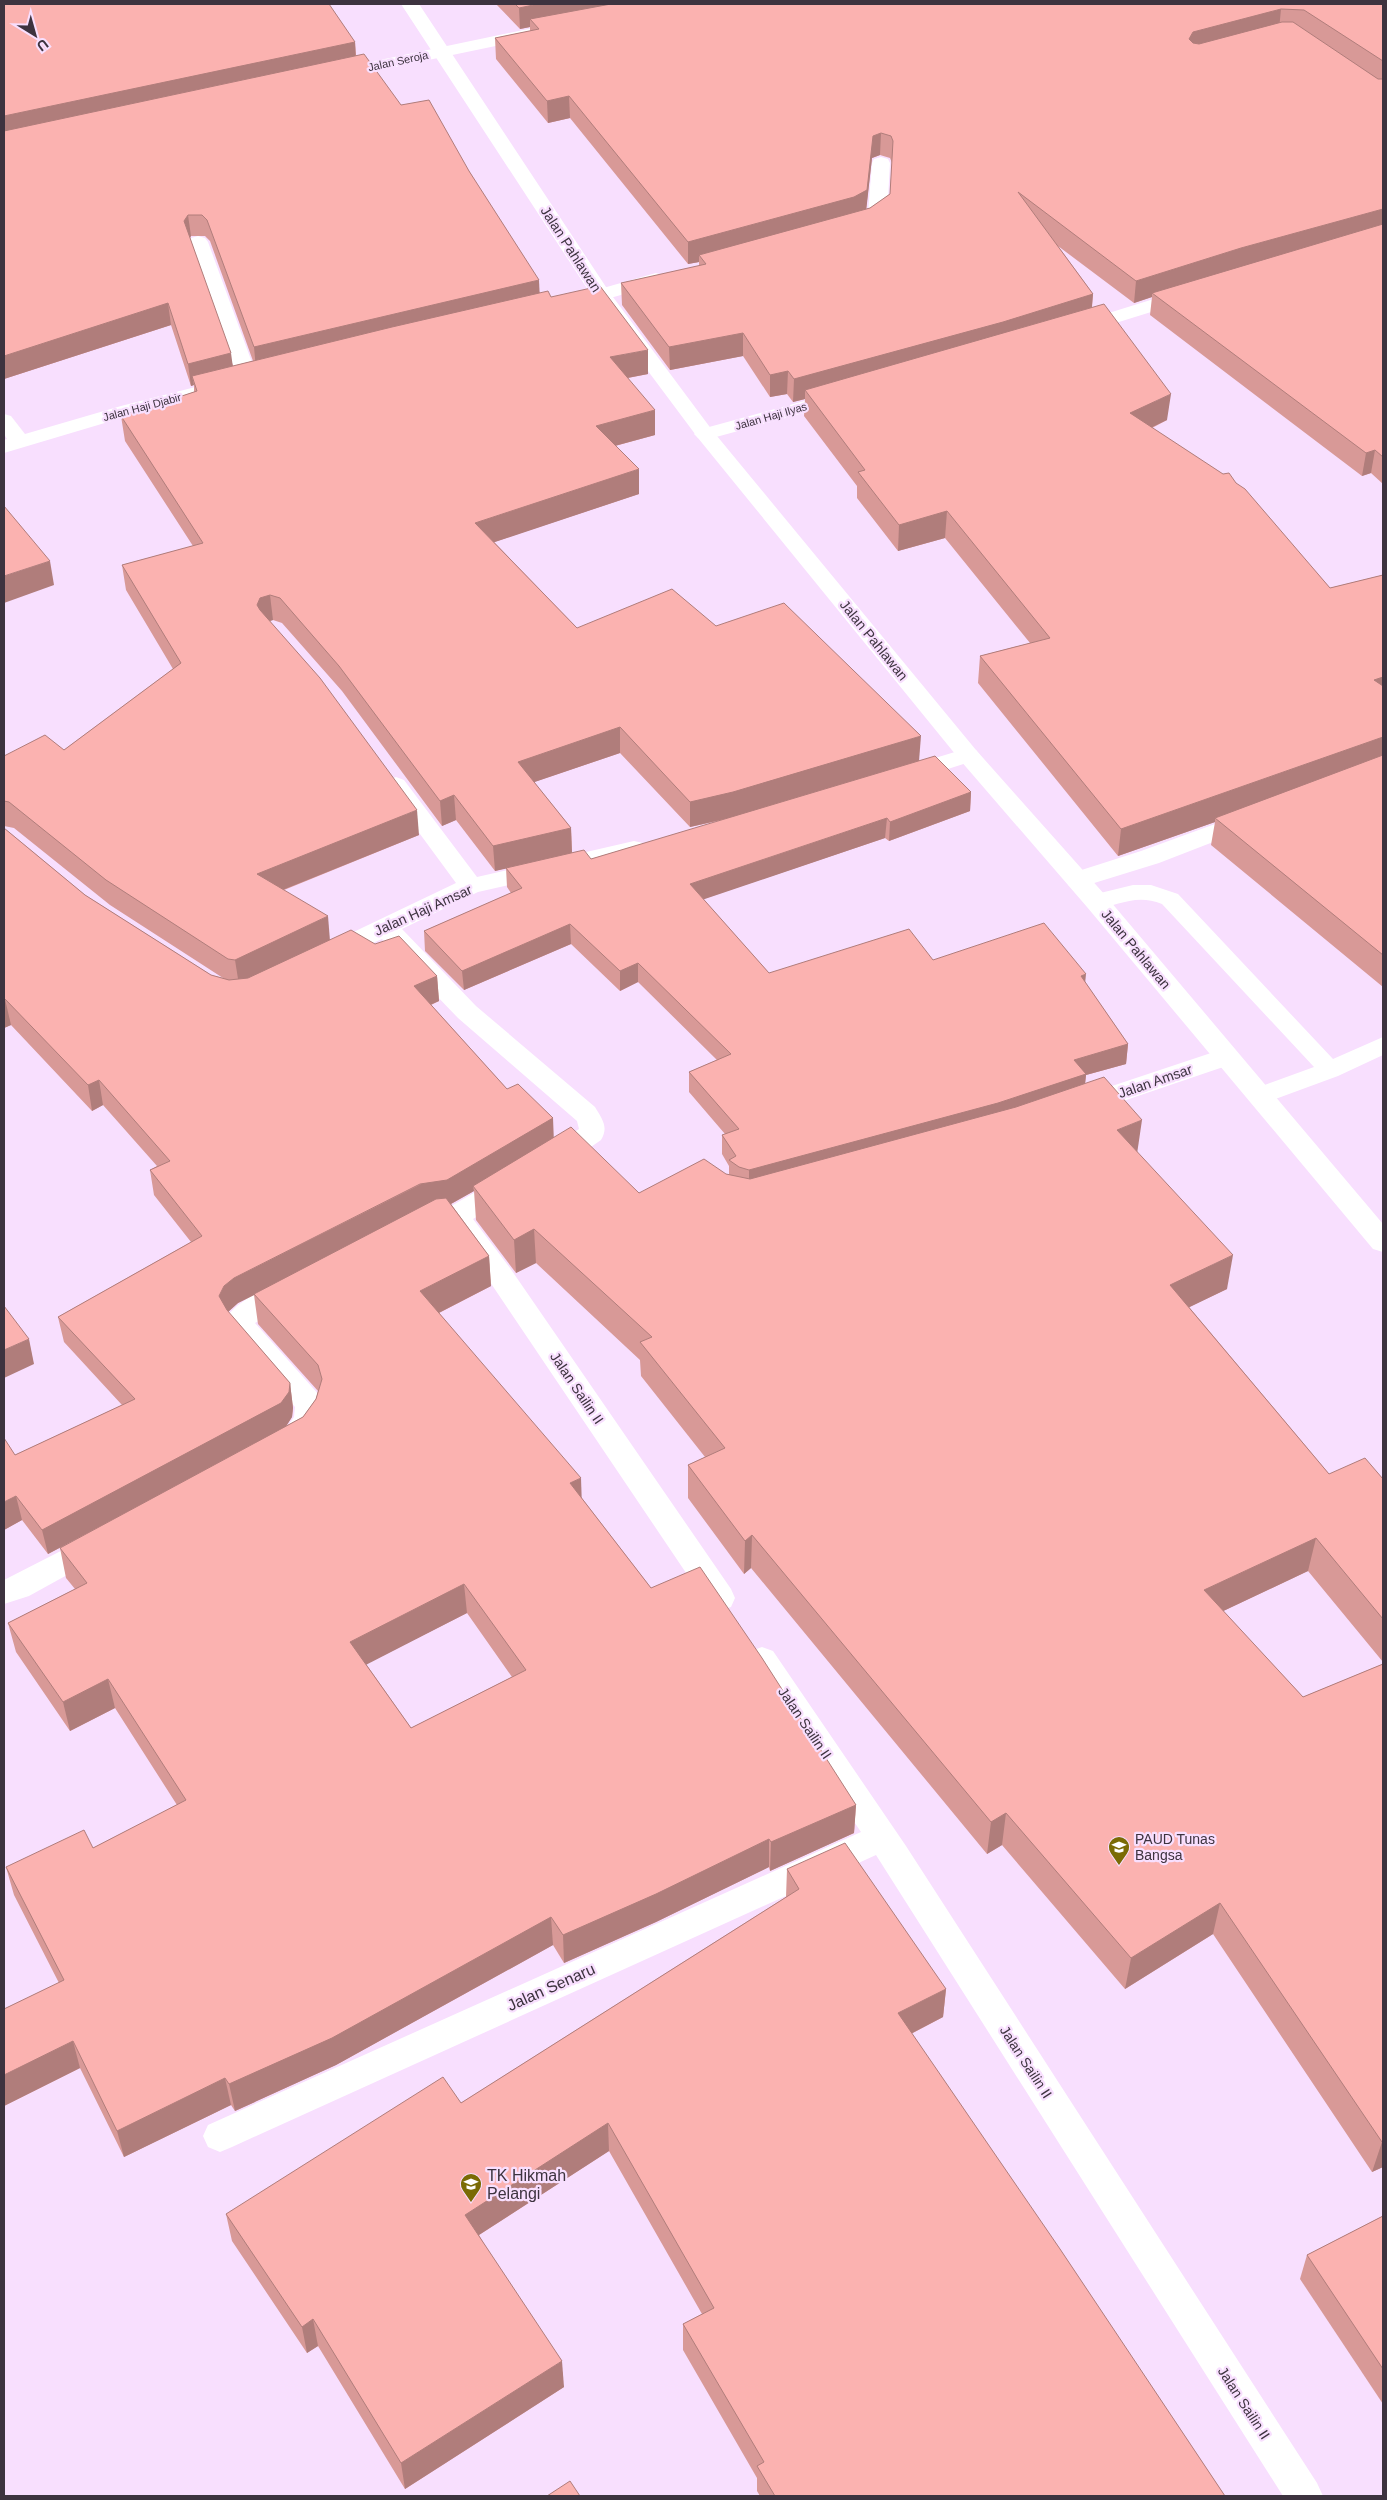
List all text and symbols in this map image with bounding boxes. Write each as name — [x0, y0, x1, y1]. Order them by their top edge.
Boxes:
north arrow — [10, 10, 60, 60]
text: U — [34, 36, 52, 55]
street label: Jalan Seroja — [367, 49, 430, 73]
street label: Jalan Pahlawan — [537, 203, 605, 295]
street label: Jalan Haji Djabir — [102, 391, 183, 423]
street label: Jalan Haji Ilyas — [734, 400, 809, 432]
street label: Jalan Pahlawan — [837, 597, 911, 683]
street label: Jalan Haji Amsar — [372, 881, 475, 939]
street label: Jalan Pahlawan — [1098, 906, 1174, 992]
street label: Jalan Amsar — [1116, 1061, 1194, 1101]
street label: Jalan Sailin II — [547, 1349, 607, 1427]
street label: Jalan Sailin II — [775, 1684, 835, 1762]
place label: PAUD Tunas Bangsa — [1135, 1831, 1215, 1863]
school or university icon: PAUD Tunas Bangsa — [1107, 1835, 1131, 1866]
street label: Jalan Senaru — [504, 1960, 598, 2014]
street label: Jalan Sailin II — [997, 2023, 1055, 2101]
place label: TK Hikmah Pelangi — [487, 2167, 566, 2202]
school or university icon: TK Hikmah Pelangi — [459, 2172, 483, 2203]
street label: Jalan Sailin II — [1215, 2364, 1273, 2442]

